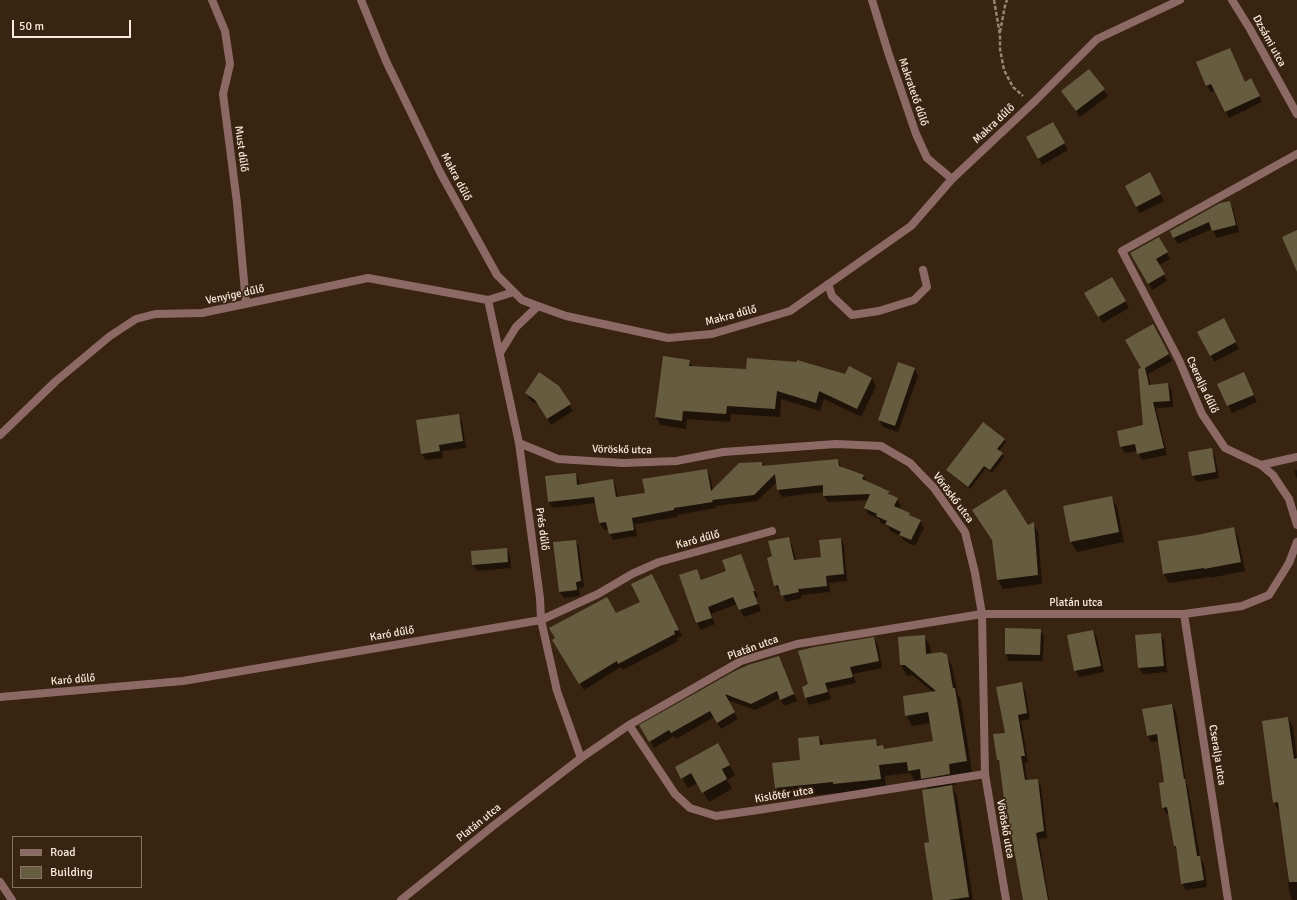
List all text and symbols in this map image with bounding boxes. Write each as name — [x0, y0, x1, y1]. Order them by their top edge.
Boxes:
scale bar — [14, 12, 133, 38]
street label: Dzsámi utca — [1249, 13, 1289, 69]
text: 50 m — [19, 19, 44, 34]
street label: Makratető dűlő — [895, 56, 931, 128]
street label: Makra dűlő — [970, 101, 1018, 147]
street label: Must dűlő — [231, 125, 251, 173]
street label: Makra dűlő — [438, 151, 474, 203]
street label: Venyige dűlő — [204, 282, 266, 308]
street label: Makra dűlő — [704, 303, 758, 329]
street label: Cseralja dűlő — [1183, 354, 1221, 416]
street label: Vöröskő utca — [592, 443, 652, 457]
street label: Vöröskő utca — [930, 470, 976, 526]
street label: Prés dűlő — [532, 507, 552, 551]
street label: Karó dűlő — [675, 528, 721, 552]
street label: Platán utca — [1049, 596, 1103, 610]
street label: Karó dűlő — [369, 624, 415, 644]
street label: Platán utca — [726, 633, 780, 663]
street label: Karó dűlő — [50, 671, 96, 689]
street label: Cseralja utca — [1206, 724, 1228, 786]
street label: Kislőtér utca — [754, 784, 814, 806]
street label: Vöröskő utca — [993, 798, 1017, 860]
street label: Platán utca — [454, 801, 504, 845]
legend — [12, 836, 142, 888]
text: Road — [50, 845, 76, 860]
text: Building — [50, 865, 93, 880]

